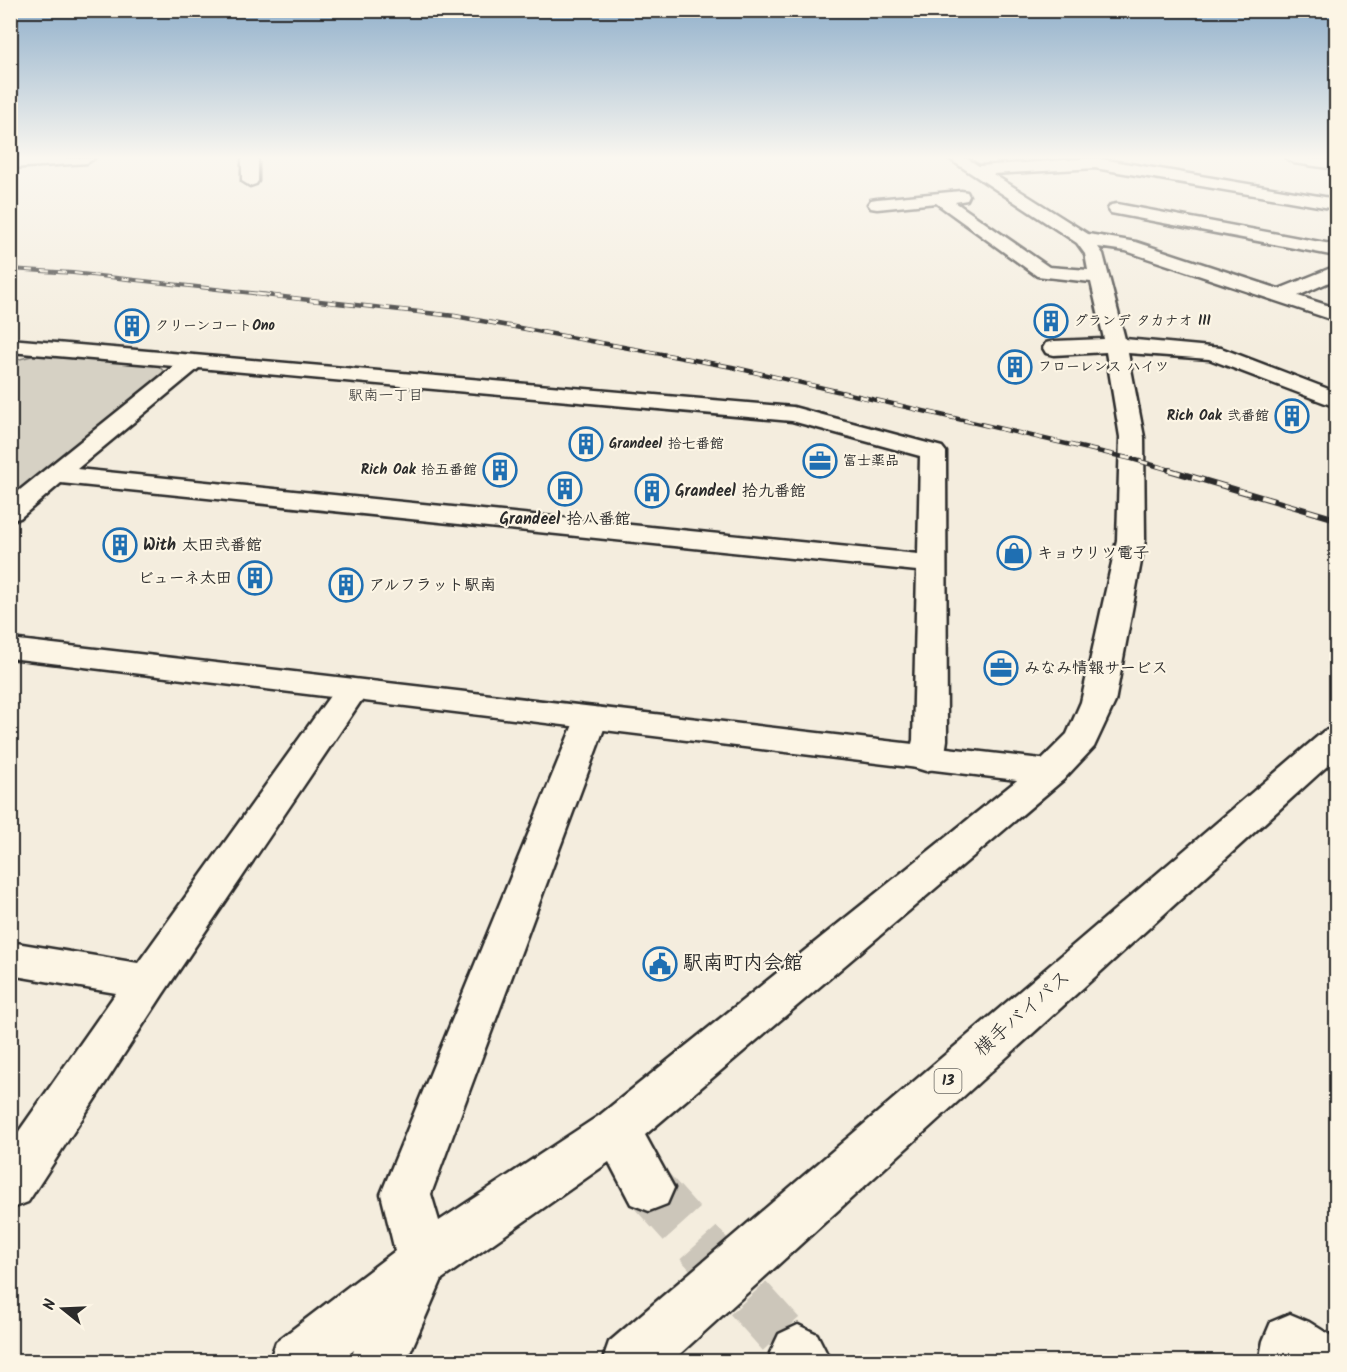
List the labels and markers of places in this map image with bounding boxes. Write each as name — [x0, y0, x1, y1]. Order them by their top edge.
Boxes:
building icon: グランデ タカナオ III — [1033, 303, 1069, 339]
building icon: クリーンコートOno — [114, 308, 150, 344]
place label: グランデ タカナオ III — [1074, 310, 1211, 332]
place label: クリーンコートOno — [155, 315, 276, 337]
building icon: フローレンス ハイツ — [997, 349, 1033, 385]
place label: フローレンス ハイツ — [1038, 356, 1169, 378]
building icon: Rich Oak 弐番館 — [1274, 398, 1310, 434]
place label: Rich Oak 弐番館 — [1167, 405, 1269, 427]
building icon: Grandeel 拾七番館 — [568, 426, 604, 462]
place label: Grandeel 拾七番館 — [609, 433, 724, 455]
office icon: 富士薬品 — [802, 443, 838, 479]
place label: 富士薬品 — [843, 450, 899, 472]
building icon: Rich Oak 拾五番館 — [482, 452, 518, 488]
place label: Rich Oak 拾五番館 — [361, 459, 477, 481]
building icon: Grandeel 拾八番館 — [547, 471, 583, 507]
building icon: Grandeel 拾九番館 — [634, 473, 670, 509]
place label: Grandeel 拾九番館 — [675, 479, 806, 504]
place label: Grandeel 拾八番館 — [499, 507, 631, 532]
building icon: With 太田弐番館 — [102, 527, 138, 563]
place label: With 太田弐番館 — [143, 533, 262, 558]
shop icon: キョウリツ電子 — [996, 535, 1032, 571]
place label: キョウリツ電子 — [1037, 541, 1149, 566]
building icon: ビューネ太田 — [237, 560, 273, 596]
place label: ビューネ太田 — [138, 566, 232, 591]
building icon: アルフラット駅南 — [328, 567, 364, 603]
place label: アルフラット駅南 — [369, 573, 496, 598]
office icon: みなみ情報サービス — [983, 650, 1019, 686]
place label: みなみ情報サービス — [1024, 656, 1168, 681]
public building icon: 駅南町内会館 — [642, 946, 678, 982]
place label: 駅南町内会館 — [683, 948, 803, 980]

